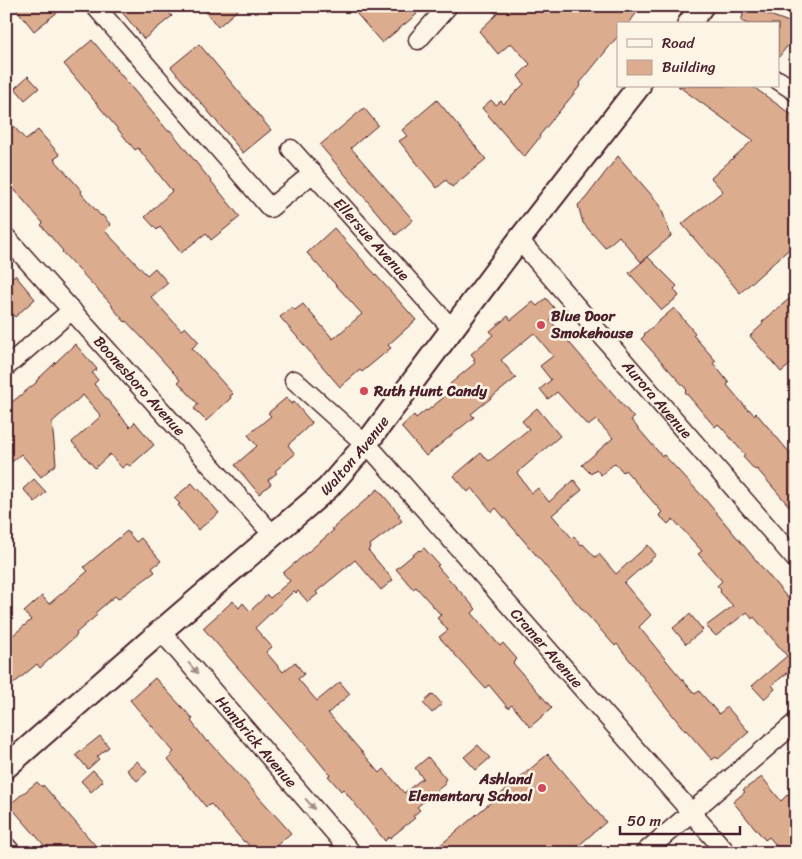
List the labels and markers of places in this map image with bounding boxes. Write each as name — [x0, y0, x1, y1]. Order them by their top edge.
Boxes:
place label: Blue Door Smokehouse — [550, 303, 633, 346]
marker: Blue Door Smokehouse — [535, 319, 547, 331]
place label: Ruth Hunt Candy — [373, 378, 488, 404]
marker: Ruth Hunt Candy — [358, 385, 370, 397]
place label: Ashland Elementary School — [408, 766, 533, 809]
marker: Ashland Elementary School — [536, 782, 548, 794]

